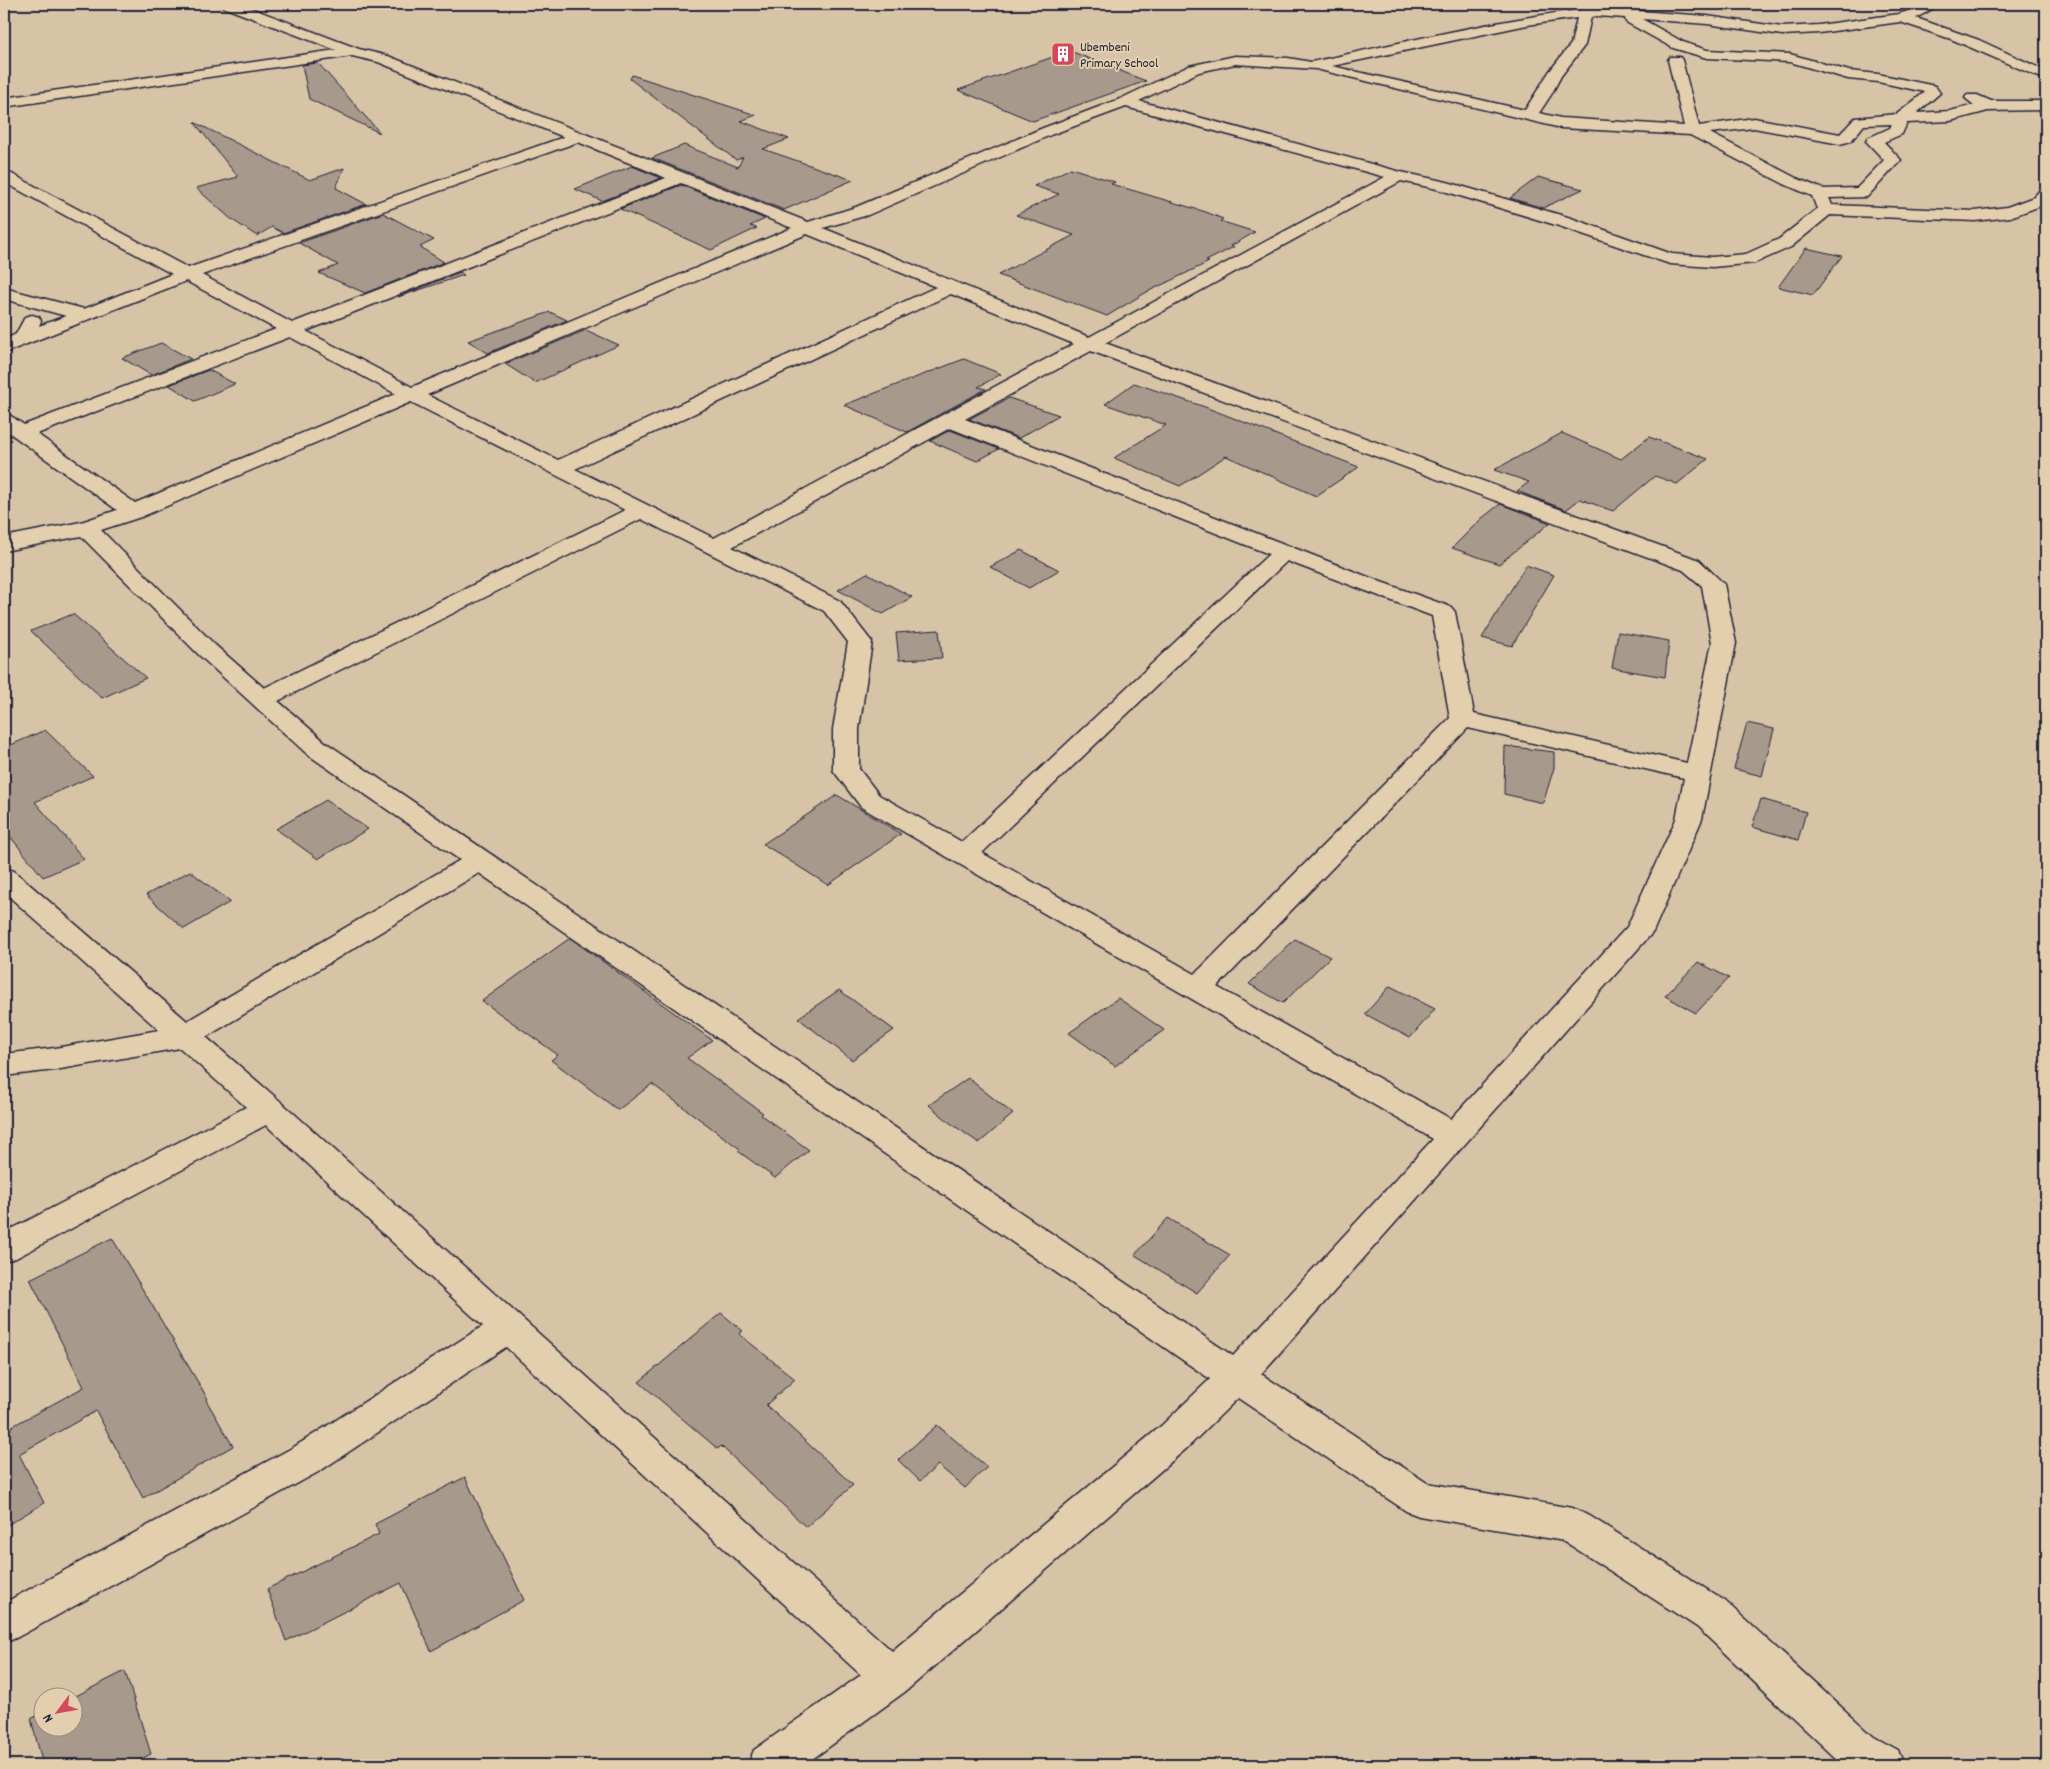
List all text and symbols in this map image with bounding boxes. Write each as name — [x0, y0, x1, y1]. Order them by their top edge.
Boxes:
place label: Ubembeni Primary School — [1080, 38, 1159, 74]
building icon: Ubembeni Primary School — [1050, 41, 1076, 67]
north arrow — [32, 1686, 82, 1736]
text: N — [38, 1710, 59, 1726]

